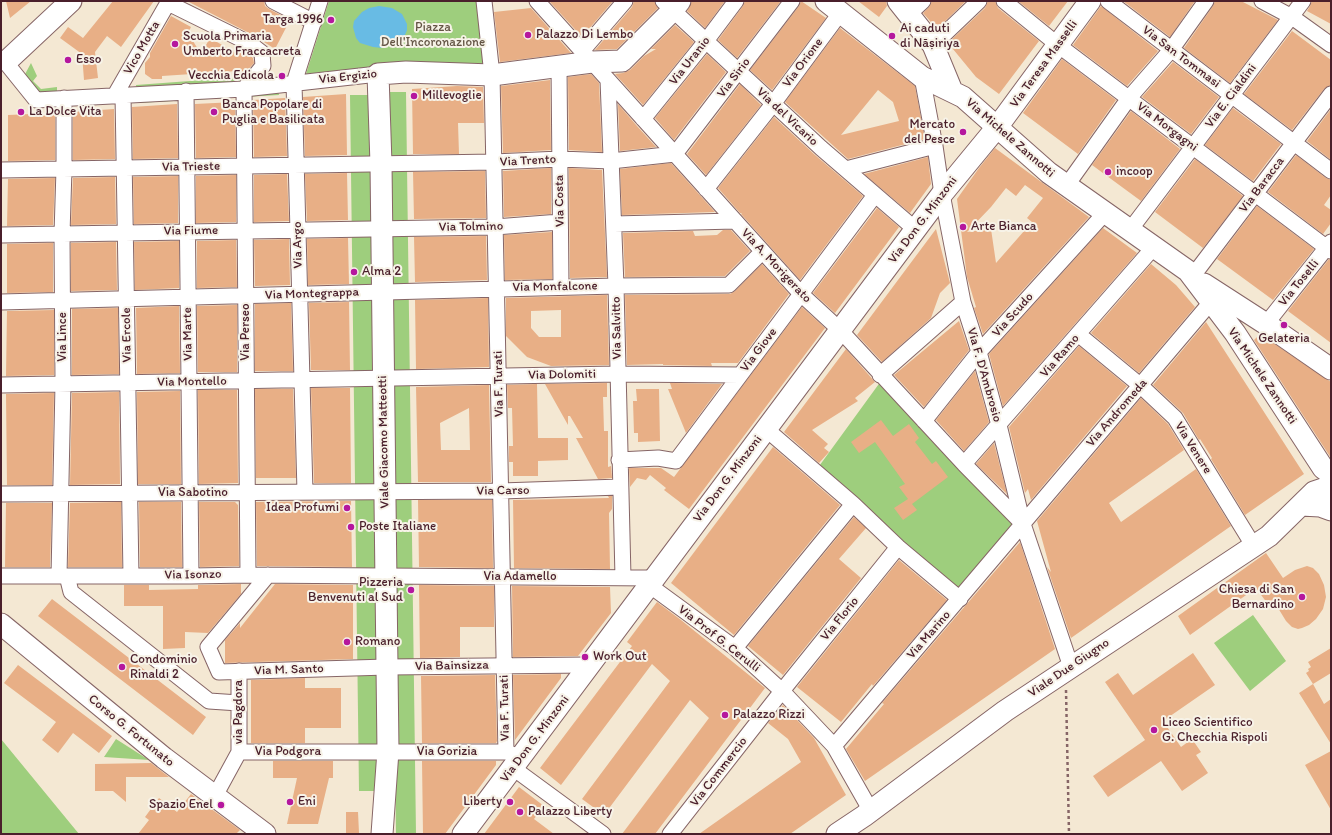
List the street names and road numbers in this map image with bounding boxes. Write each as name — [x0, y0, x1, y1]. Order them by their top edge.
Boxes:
street label: Via Teresa Masselli — [1007, 17, 1081, 111]
street label: Vico Motta — [120, 18, 164, 78]
street label: Via San Tommasi — [1139, 22, 1223, 92]
street label: Via Uranio — [666, 33, 714, 89]
street label: Via Orione — [779, 35, 827, 91]
street label: Via Sirio — [714, 55, 754, 101]
street label: Via E. Cialdini — [1202, 61, 1260, 131]
street label: Via Ergizio — [318, 66, 378, 88]
street label: Via del Vicario — [753, 85, 821, 149]
street label: Via Michele Zannotti — [962, 95, 1058, 181]
street label: Via Morgagni — [1133, 99, 1201, 155]
street label: Via Trento — [499, 152, 557, 170]
street label: Via Baracca — [1236, 154, 1288, 216]
street label: Via Trieste — [162, 159, 220, 175]
street label: Via Don G. Minzoni — [885, 173, 961, 267]
street label: Via Costa — [552, 175, 568, 227]
street label: Via Tolmino — [439, 219, 503, 235]
street label: Via Argo — [290, 221, 306, 269]
street label: Via Fiume — [164, 223, 218, 239]
street label: Via A. Morigerato — [737, 225, 815, 307]
street label: Via Toselli — [1275, 256, 1323, 310]
street label: Via Monfalcone — [512, 278, 598, 296]
street label: Via Montegrappa — [265, 285, 359, 303]
street label: Via Scudo — [989, 290, 1037, 340]
street label: Via Salvitto — [609, 296, 625, 360]
street label: Via Perseo — [238, 303, 254, 361]
street label: Via Ercole — [119, 307, 135, 363]
street label: Via Marte — [180, 307, 196, 361]
street label: Via Lince — [55, 312, 71, 362]
street label: Via Giove — [737, 325, 781, 375]
street label: Via Michele Zannotti — [1224, 325, 1300, 427]
street label: Via F. D'Ambrosio — [963, 326, 1005, 424]
street label: Via Ramo — [1037, 331, 1083, 381]
street label: Via F. Turati — [491, 351, 507, 417]
street label: Via Dolomiti — [528, 367, 596, 383]
street label: Via Montello — [157, 374, 227, 390]
street label: Viale Giacomo Matteotti — [375, 375, 393, 509]
street label: Via Andromeda — [1083, 376, 1151, 450]
street label: Via Venere — [1171, 419, 1215, 477]
street label: Via Don G. Minzoni — [690, 432, 766, 526]
street label: Via Carso — [476, 483, 530, 499]
street label: Via Sabotino — [158, 485, 228, 501]
street label: Via Isonzo — [164, 567, 222, 583]
street label: Via Adamello — [483, 569, 557, 585]
street label: Via Florio — [818, 594, 862, 644]
street label: Via Prof G. Cerulli — [675, 602, 763, 676]
street label: Via Marino — [904, 607, 954, 663]
street label: Viale Due Giugno — [1025, 635, 1113, 701]
street label: Via Bainsizza — [415, 658, 489, 674]
street label: Via M. Santo — [254, 661, 324, 679]
street label: Via F. Turati — [497, 675, 513, 741]
street label: via Pagdora — [231, 680, 247, 744]
street label: Corso G. Fortunato — [85, 691, 177, 771]
street label: Via Don G. Minzoni — [497, 692, 573, 786]
street label: Via Commercio — [687, 734, 751, 810]
street label: Via Podgora — [255, 744, 321, 760]
street label: Via Gorizia — [417, 744, 477, 760]

